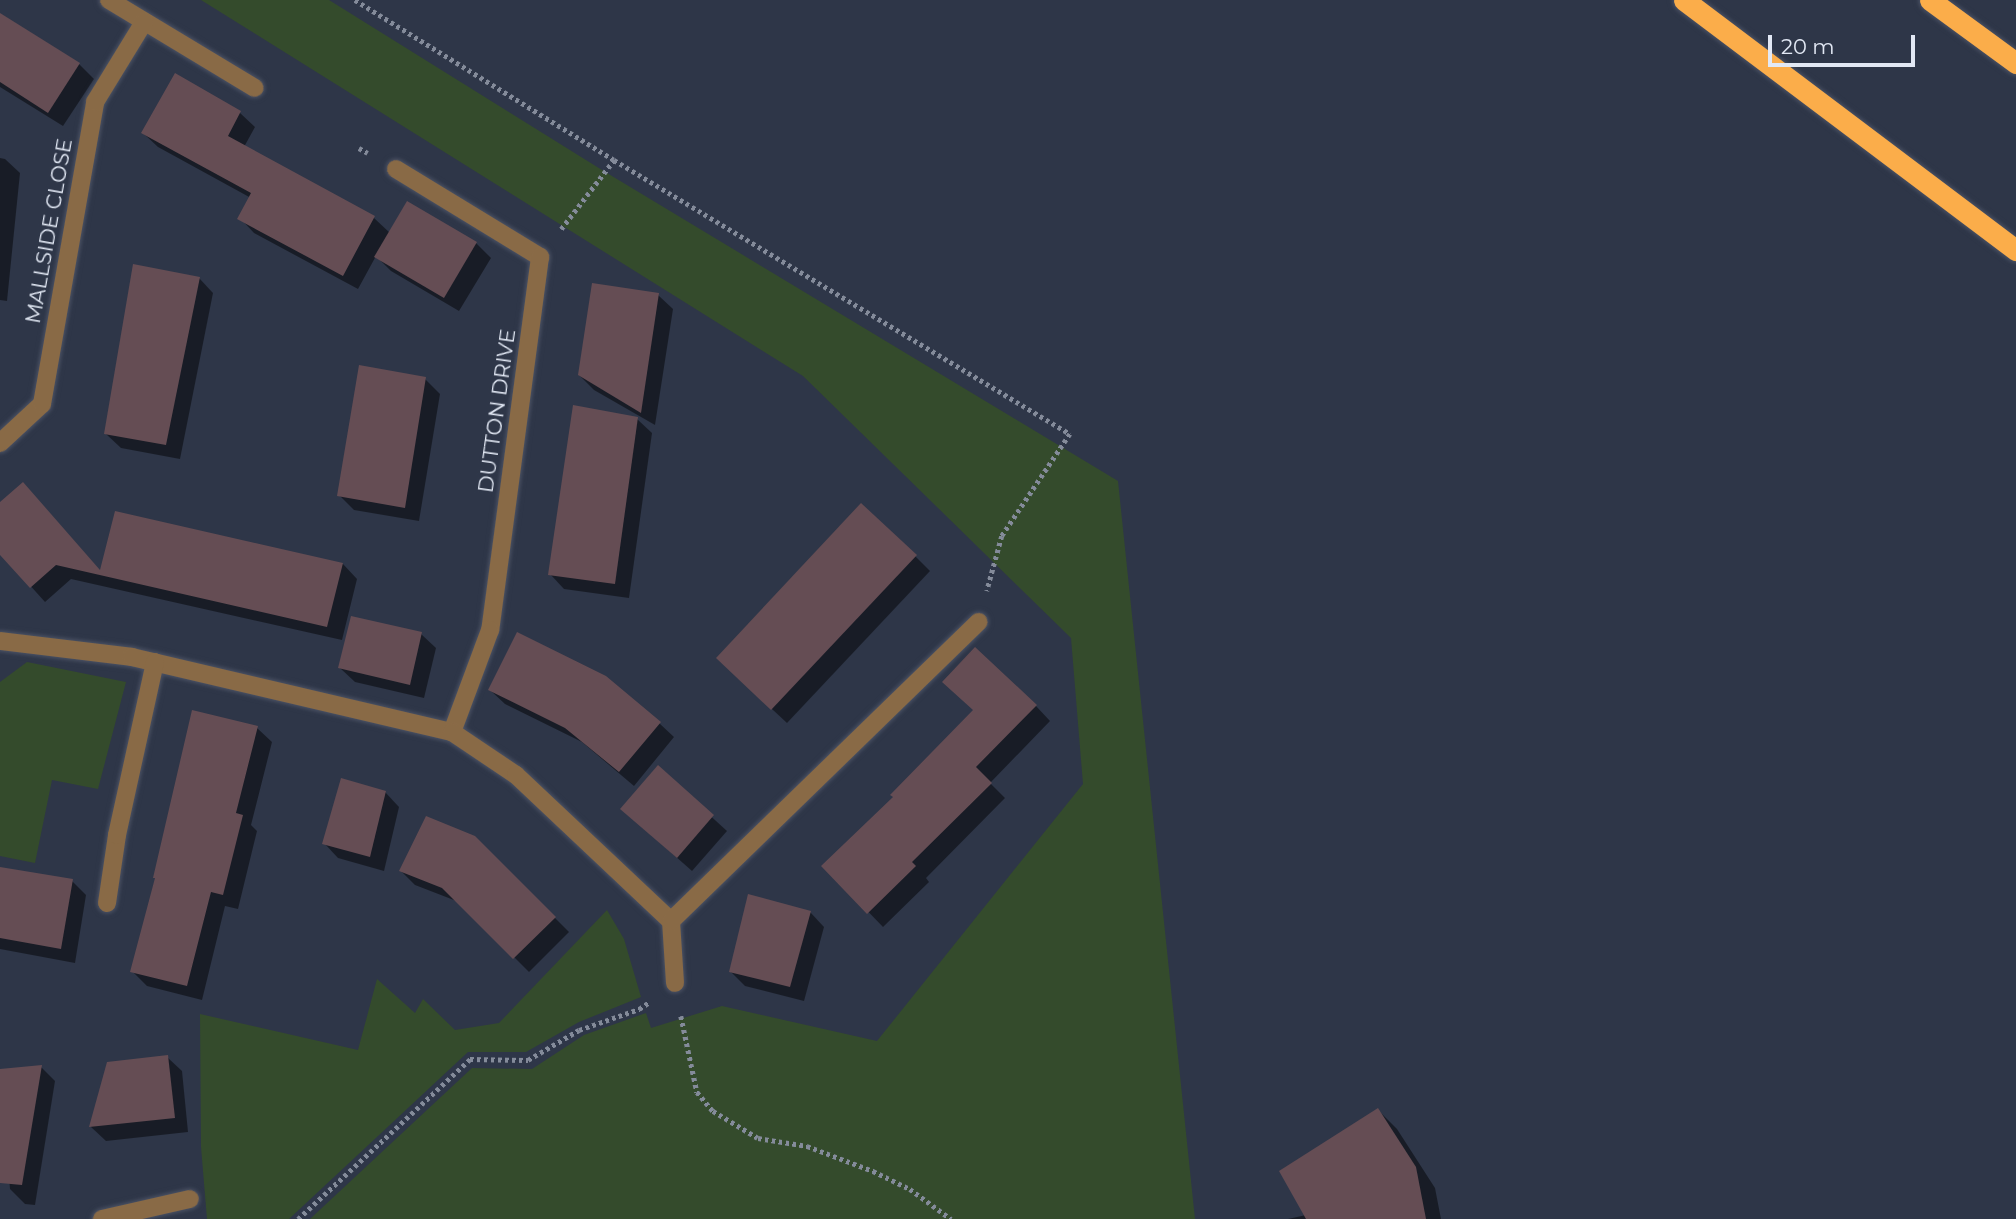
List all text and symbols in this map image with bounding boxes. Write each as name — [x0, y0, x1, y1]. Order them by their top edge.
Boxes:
scale bar — [1771, 21, 1918, 65]
text: 20 m — [1781, 34, 1835, 59]
street label: MALLSIDE CLOSE — [20, 137, 78, 325]
street label: DUTTON DRIVE — [473, 328, 521, 494]

